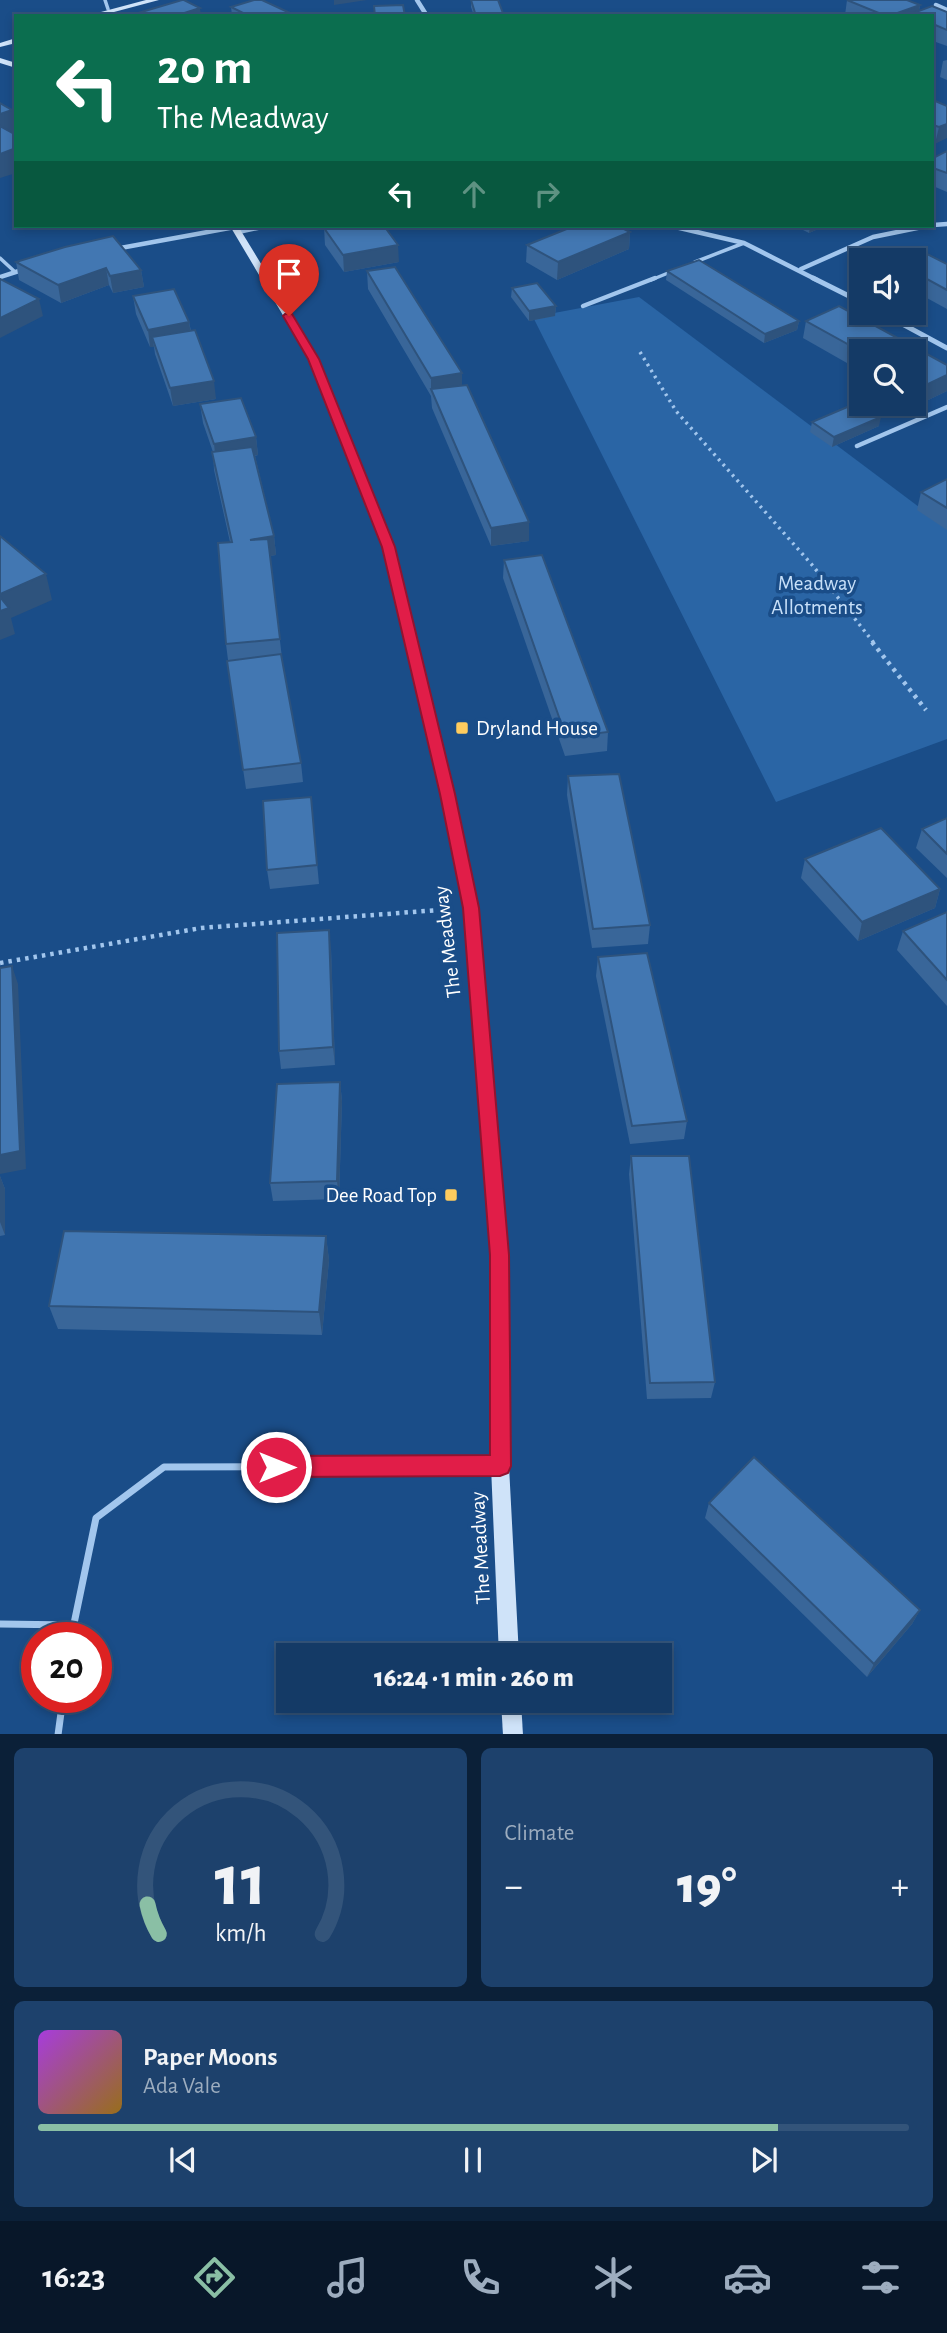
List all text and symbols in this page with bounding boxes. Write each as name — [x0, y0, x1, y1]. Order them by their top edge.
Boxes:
icon: left — [42, 42, 133, 133]
text: 20 m — [157, 44, 253, 93]
text: The Meadway — [157, 102, 329, 134]
icon: left — [382, 175, 420, 213]
icon: ahead — [455, 175, 493, 213]
icon: right — [528, 175, 566, 213]
pin — [259, 244, 319, 316]
map controls — [849, 248, 926, 416]
button: sound — [849, 248, 926, 325]
icon: arrive — [270, 255, 308, 293]
button: search — [849, 339, 926, 416]
park label: Meadway Allotments — [771, 573, 863, 618]
place label: Dryland House — [476, 718, 598, 739]
marker: Dryland House — [454, 720, 470, 736]
street label: The Meadway — [430, 885, 465, 999]
place label: Dee Road Top — [325, 1185, 437, 1206]
marker: Dee Road Top — [443, 1187, 459, 1203]
position arrow — [239, 1430, 313, 1504]
street label: The Meadway — [467, 1491, 494, 1605]
speed limit sign: 20 — [21, 1622, 112, 1713]
text: 16:24 · 1 min · 260 m — [374, 1665, 574, 1691]
text: Climate — [505, 1822, 574, 1845]
text: 11 — [214, 1846, 266, 1919]
text: 19° — [677, 1860, 737, 1912]
text: − — [505, 1868, 523, 1906]
text: + — [891, 1868, 909, 1906]
text: km/h — [214, 1920, 266, 1945]
text: Paper Moons — [143, 2044, 278, 2070]
text: Ada Vale — [143, 2075, 221, 2098]
icon: previous — [164, 2141, 202, 2179]
icon: pause — [454, 2141, 492, 2179]
icon: next — [745, 2141, 783, 2179]
icon: directions — [190, 2253, 239, 2302]
icon: music — [323, 2253, 372, 2302]
icon: phone — [456, 2253, 505, 2302]
icon: climate — [589, 2253, 638, 2302]
icon: car — [723, 2253, 772, 2302]
icon: filters — [856, 2253, 905, 2302]
text: 16:23 — [42, 2261, 105, 2293]

